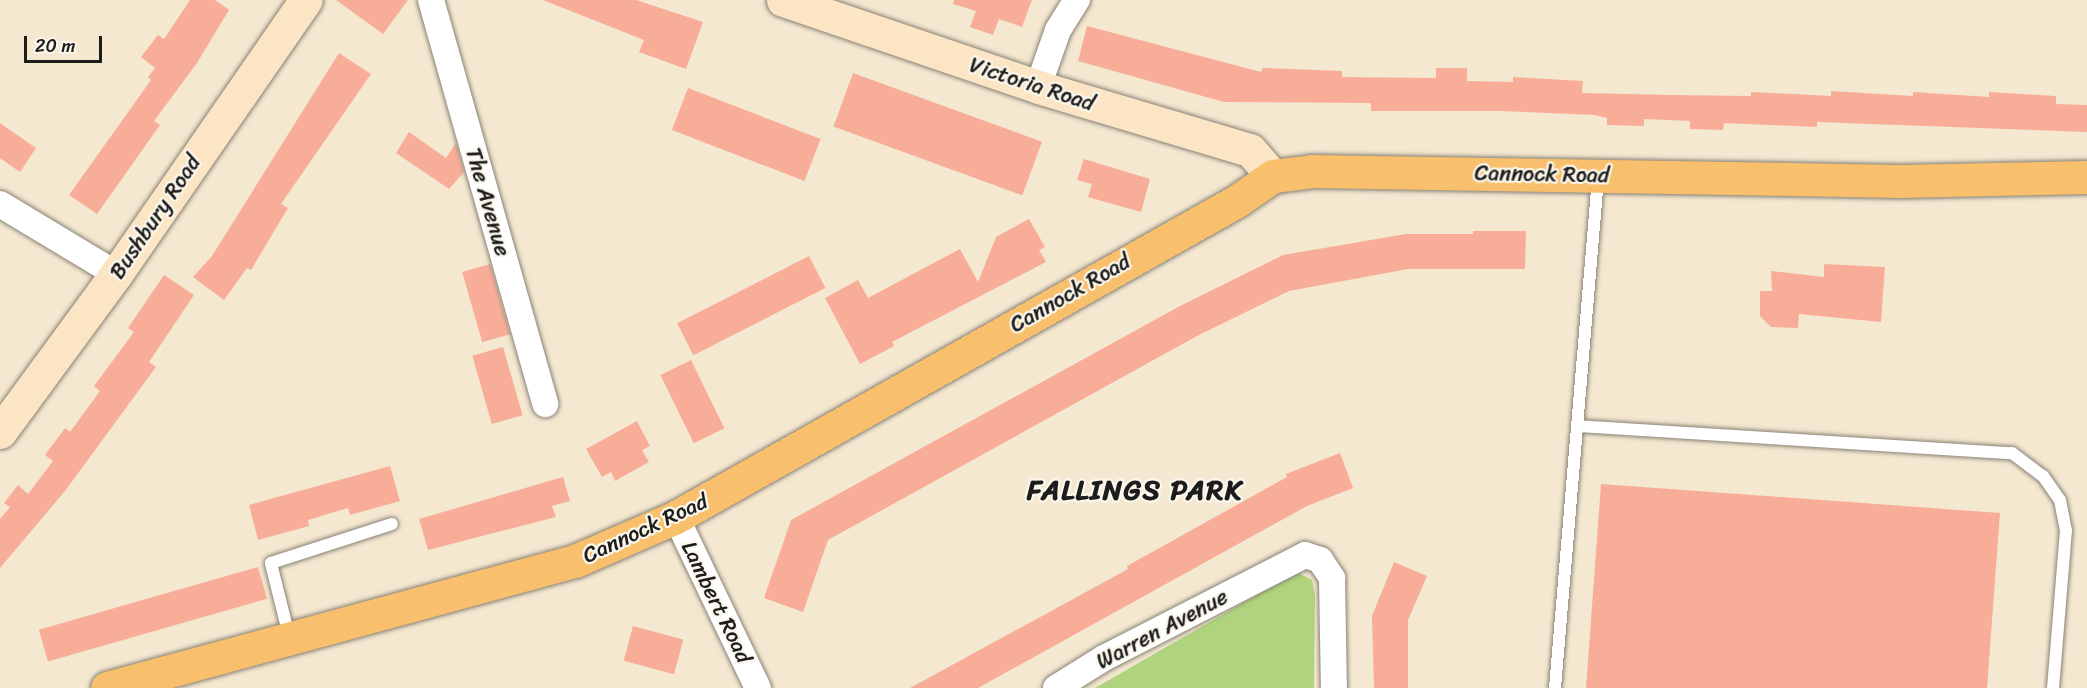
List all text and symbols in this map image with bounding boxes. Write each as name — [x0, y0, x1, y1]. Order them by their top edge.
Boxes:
scale bar — [27, 24, 105, 62]
text: 20 m — [35, 30, 75, 62]
street label: Victoria Road — [966, 51, 1098, 117]
street label: The Avenue — [460, 145, 516, 259]
street label: Bushbury Road — [104, 150, 206, 284]
street label: Cannock Road — [1474, 160, 1610, 188]
street label: Cannock Road — [1005, 248, 1135, 338]
district label: FALLINGS PARK — [1029, 473, 1241, 507]
street label: Cannock Road — [578, 487, 712, 569]
street label: Lambert Road — [676, 537, 758, 667]
street label: Warren Avenue — [1092, 583, 1232, 675]

